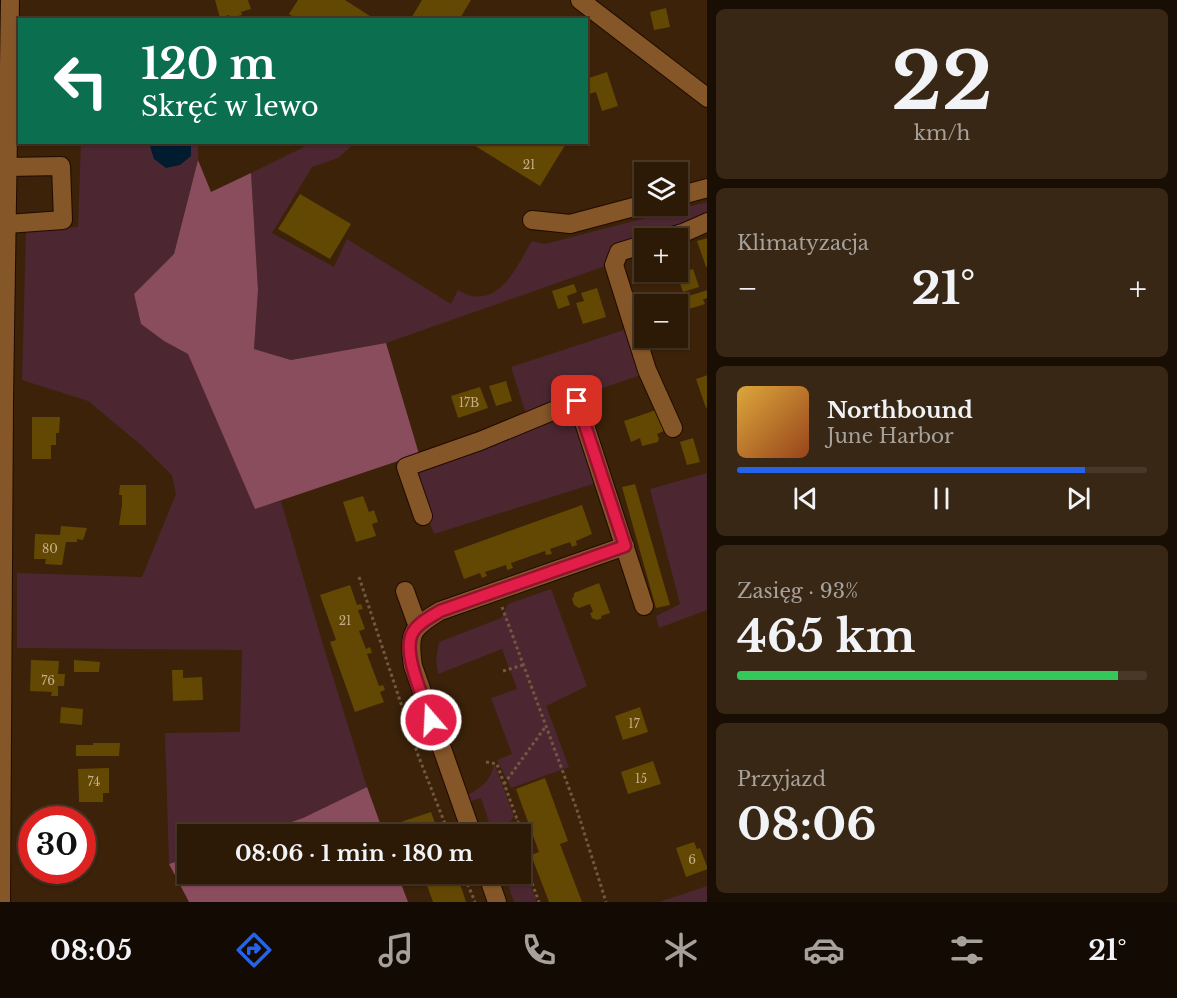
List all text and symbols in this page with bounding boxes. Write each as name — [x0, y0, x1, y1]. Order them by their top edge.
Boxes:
text: 22 — [891, 33, 993, 130]
text: 120 m — [141, 38, 276, 90]
icon: left — [42, 42, 120, 120]
text: Skręć w lewo — [141, 90, 319, 123]
text: km/h — [914, 121, 970, 145]
house number: 21 — [523, 157, 535, 172]
map controls — [634, 162, 688, 348]
button: layers — [634, 162, 688, 216]
button: + — [634, 228, 688, 282]
text: Klimatyzacja — [737, 231, 869, 255]
text: 21° — [911, 260, 975, 316]
text: − — [737, 268, 758, 309]
text: + — [1129, 268, 1147, 309]
button: − — [634, 294, 688, 348]
pin — [551, 375, 602, 426]
icon: arrive — [560, 384, 593, 417]
house number: 17B — [459, 395, 479, 410]
text: Northbound — [827, 397, 973, 424]
text: June Harbor — [827, 424, 954, 448]
icon: previous — [789, 482, 822, 515]
icon: pause — [925, 482, 958, 515]
icon: next — [1062, 482, 1095, 515]
house number: 80 — [42, 541, 58, 556]
text: Zasięg · 93% — [737, 579, 858, 603]
text: 465 km — [737, 608, 916, 664]
house number: 21 — [339, 613, 351, 628]
house number: 76 — [41, 673, 55, 688]
position arrow — [399, 688, 463, 752]
house number: 17 — [628, 716, 641, 731]
text: Przyjazd — [737, 767, 826, 791]
house number: 15 — [635, 771, 647, 786]
house number: 74 — [88, 774, 100, 789]
text: 08:06 — [737, 796, 877, 852]
speed limit sign: 30 — [18, 806, 96, 884]
text: 08:06 · 1 min · 180 m — [235, 840, 473, 867]
house number: 6 — [688, 852, 696, 867]
icon: directions — [233, 929, 275, 971]
icon: music — [375, 929, 417, 971]
icon: phone — [518, 929, 560, 971]
icon: climate — [660, 929, 702, 971]
icon: car — [803, 929, 845, 971]
icon: filters — [946, 929, 988, 971]
text: 08:05 — [50, 934, 132, 967]
text: 21° — [1088, 934, 1127, 967]

